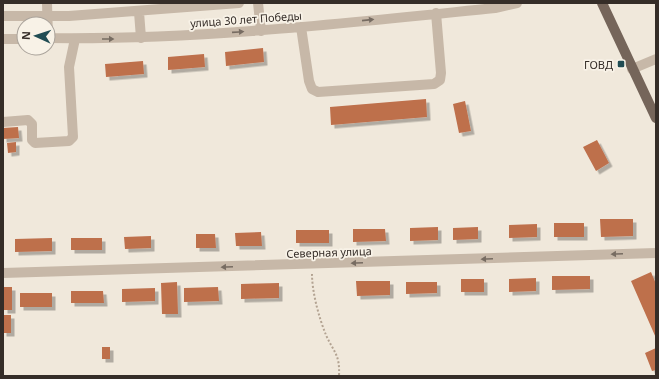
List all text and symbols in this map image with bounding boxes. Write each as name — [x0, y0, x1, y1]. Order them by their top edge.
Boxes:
street label: улица 30 лет Победы — [190, 8, 302, 30]
north arrow — [16, 16, 56, 56]
one-way arrow — [362, 17, 374, 23]
one-way arrow — [232, 29, 245, 35]
text: N — [18, 31, 33, 40]
one-way arrow — [102, 35, 114, 42]
place label: ГОВД — [584, 57, 613, 72]
marker: ГОВД — [616, 59, 626, 69]
street label: Северная улица — [286, 243, 372, 261]
one-way arrow — [611, 251, 623, 258]
one-way arrow — [481, 255, 493, 262]
one-way arrow — [350, 260, 363, 266]
one-way arrow — [220, 264, 233, 270]

